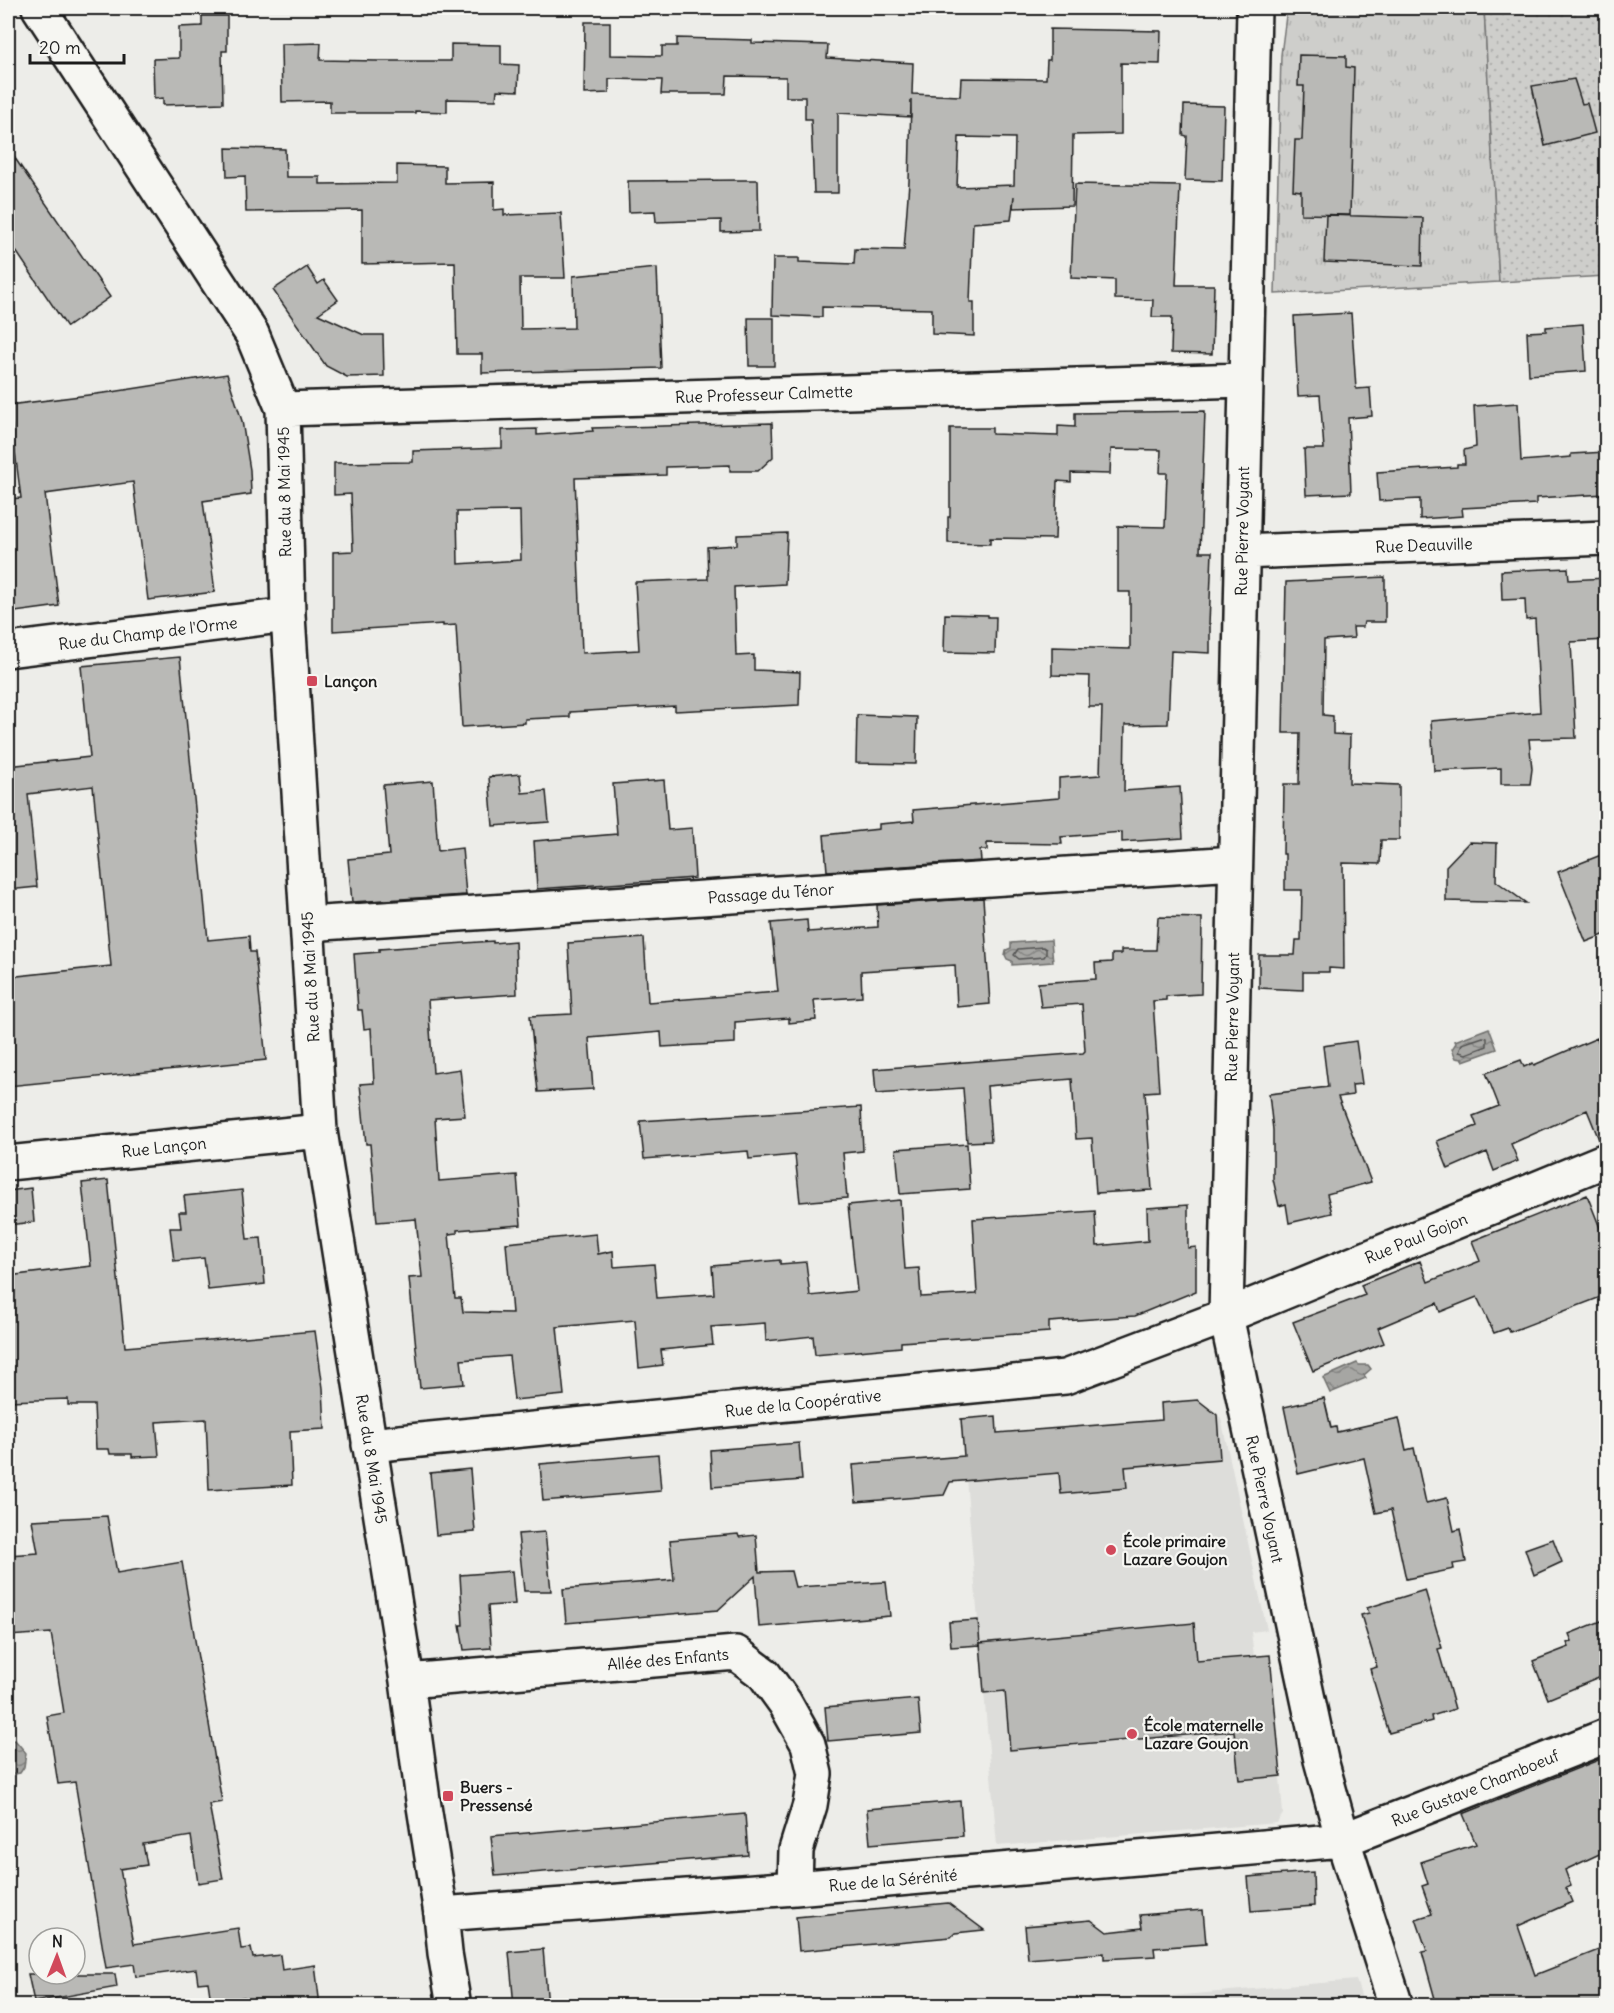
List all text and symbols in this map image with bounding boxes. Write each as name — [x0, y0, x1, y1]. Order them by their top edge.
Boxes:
scale bar — [30, 27, 124, 65]
text: 20 m — [39, 36, 81, 59]
street label: Rue Professeur Calmette — [675, 381, 853, 407]
street label: Rue du 8 Mai 1945 — [273, 426, 295, 558]
street label: Rue Pierre Voyant — [1231, 465, 1253, 596]
street label: Rue Deauville — [1375, 533, 1473, 557]
street label: Rue du Champ de l'Orme — [57, 612, 239, 654]
place label: Lançon — [324, 671, 377, 692]
marker: Lançon — [305, 674, 319, 688]
street label: Passage du Ténor — [707, 879, 835, 907]
street label: Rue du 8 Mai 1945 — [297, 911, 323, 1043]
street label: Rue Pierre Voyant — [1221, 951, 1243, 1082]
street label: Rue Lançon — [121, 1133, 207, 1161]
street label: Rue Paul Gojon — [1362, 1208, 1470, 1268]
street label: Rue de la Coopérative — [724, 1385, 882, 1421]
street label: Rue du 8 Mai 1945 — [352, 1393, 392, 1525]
street label: Rue Pierre Voyant — [1242, 1433, 1288, 1565]
place label: École primaire Lazare Goujon — [1123, 1531, 1228, 1569]
marker: École primaire Lazare Goujon — [1104, 1543, 1118, 1557]
street label: Allée des Enfants — [606, 1644, 730, 1674]
place label: École maternelle Lazare Goujon — [1144, 1715, 1264, 1753]
marker: École maternelle Lazare Goujon — [1125, 1727, 1139, 1741]
street label: Rue Gustave Chamboeuf — [1388, 1745, 1562, 1831]
place label: Buers - Pressensé — [460, 1777, 533, 1815]
marker: Buers - Pressensé — [441, 1789, 455, 1803]
street label: Rue de la Sérénité — [828, 1864, 958, 1896]
north arrow — [27, 1926, 87, 1986]
text: N — [52, 1931, 63, 1951]

